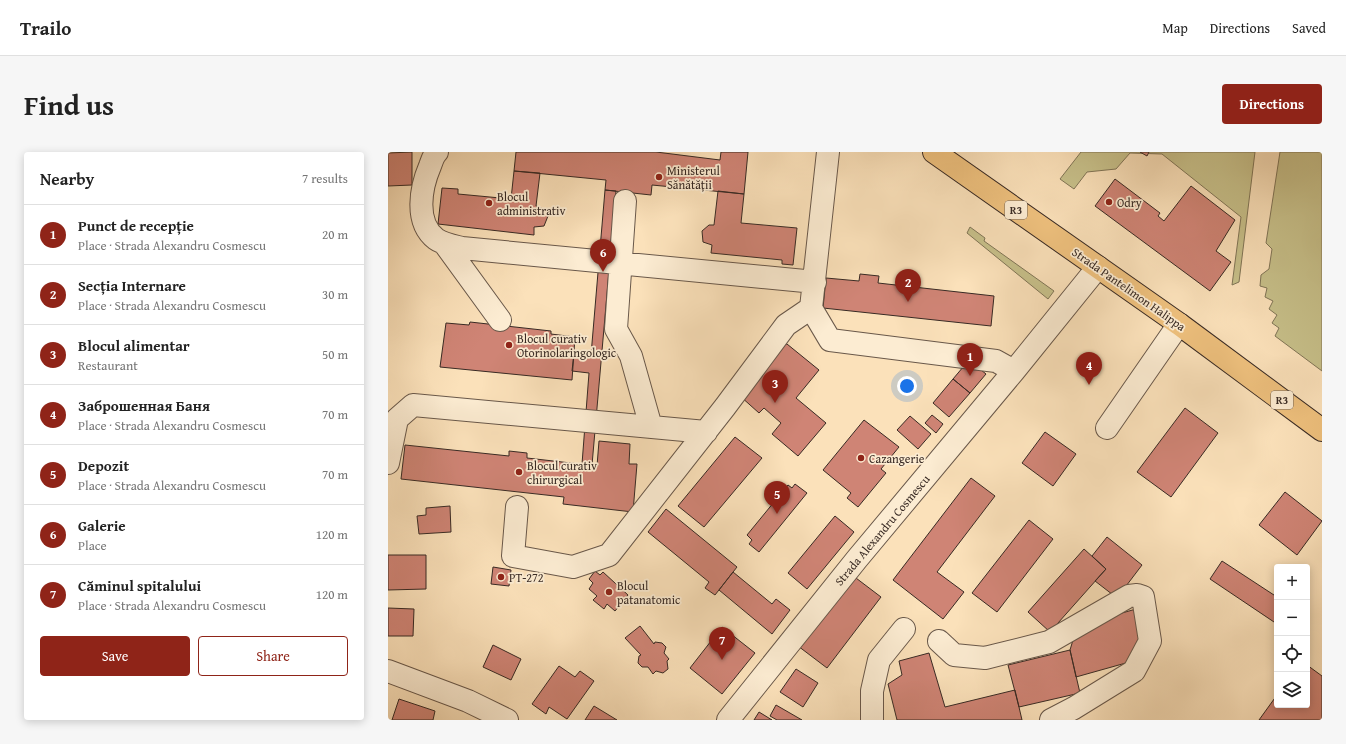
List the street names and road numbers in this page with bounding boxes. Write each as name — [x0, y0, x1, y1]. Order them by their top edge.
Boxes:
road number: R3 — [1005, 201, 1027, 219]
street label: Strada Pantelimon Halippa — [1069, 243, 1189, 335]
road number: R3 — [1271, 391, 1293, 409]
street label: Strada Alexandru Cosmescu — [831, 471, 934, 589]

